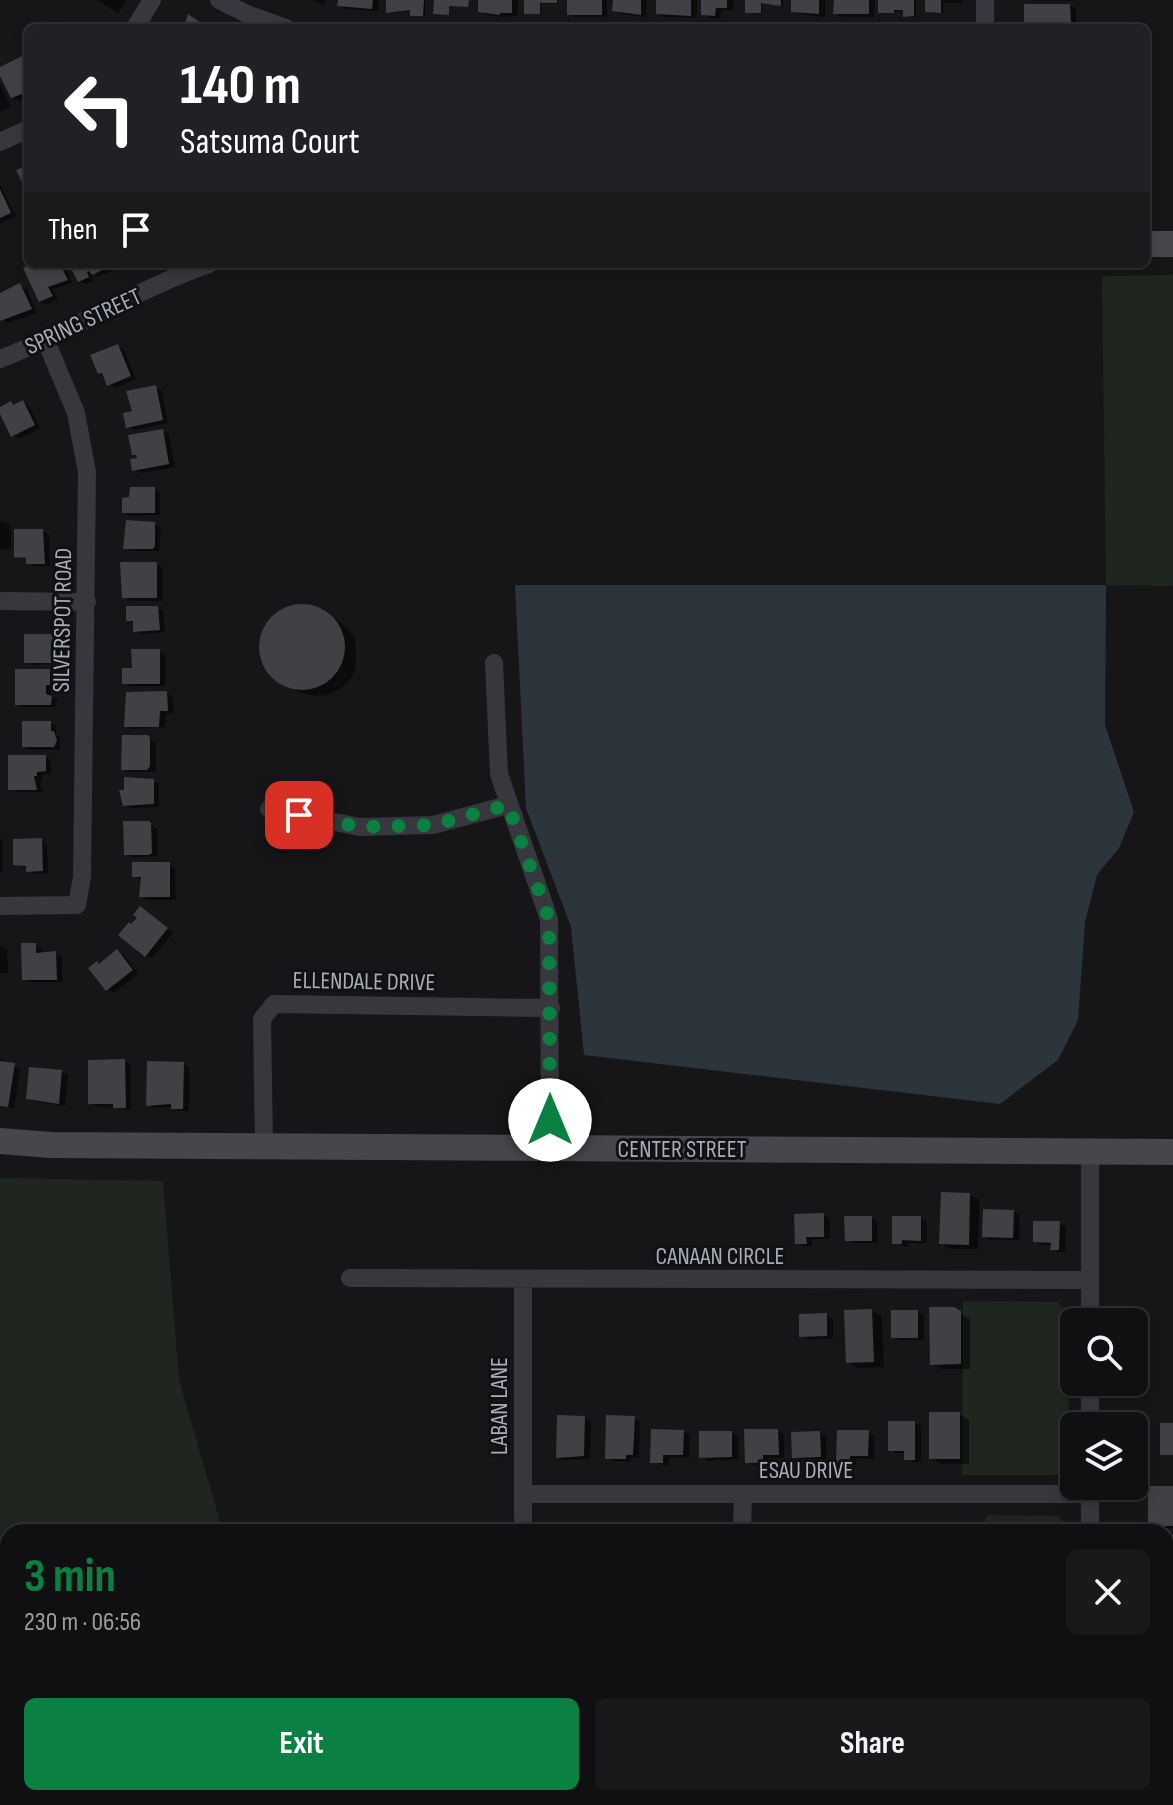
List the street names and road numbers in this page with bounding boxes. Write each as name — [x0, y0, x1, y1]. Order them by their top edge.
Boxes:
street label: SPRING STREET — [20, 282, 146, 361]
street label: SILVERSPOT ROAD — [47, 547, 78, 693]
street label: ELLENDALE DRIVE — [292, 966, 436, 997]
street label: CENTER STREET — [618, 1135, 747, 1164]
street label: CANAAN CIRCLE — [656, 1242, 784, 1271]
street label: LABAN LANE — [485, 1357, 514, 1455]
street label: ESAU DRIVE — [759, 1456, 853, 1485]

